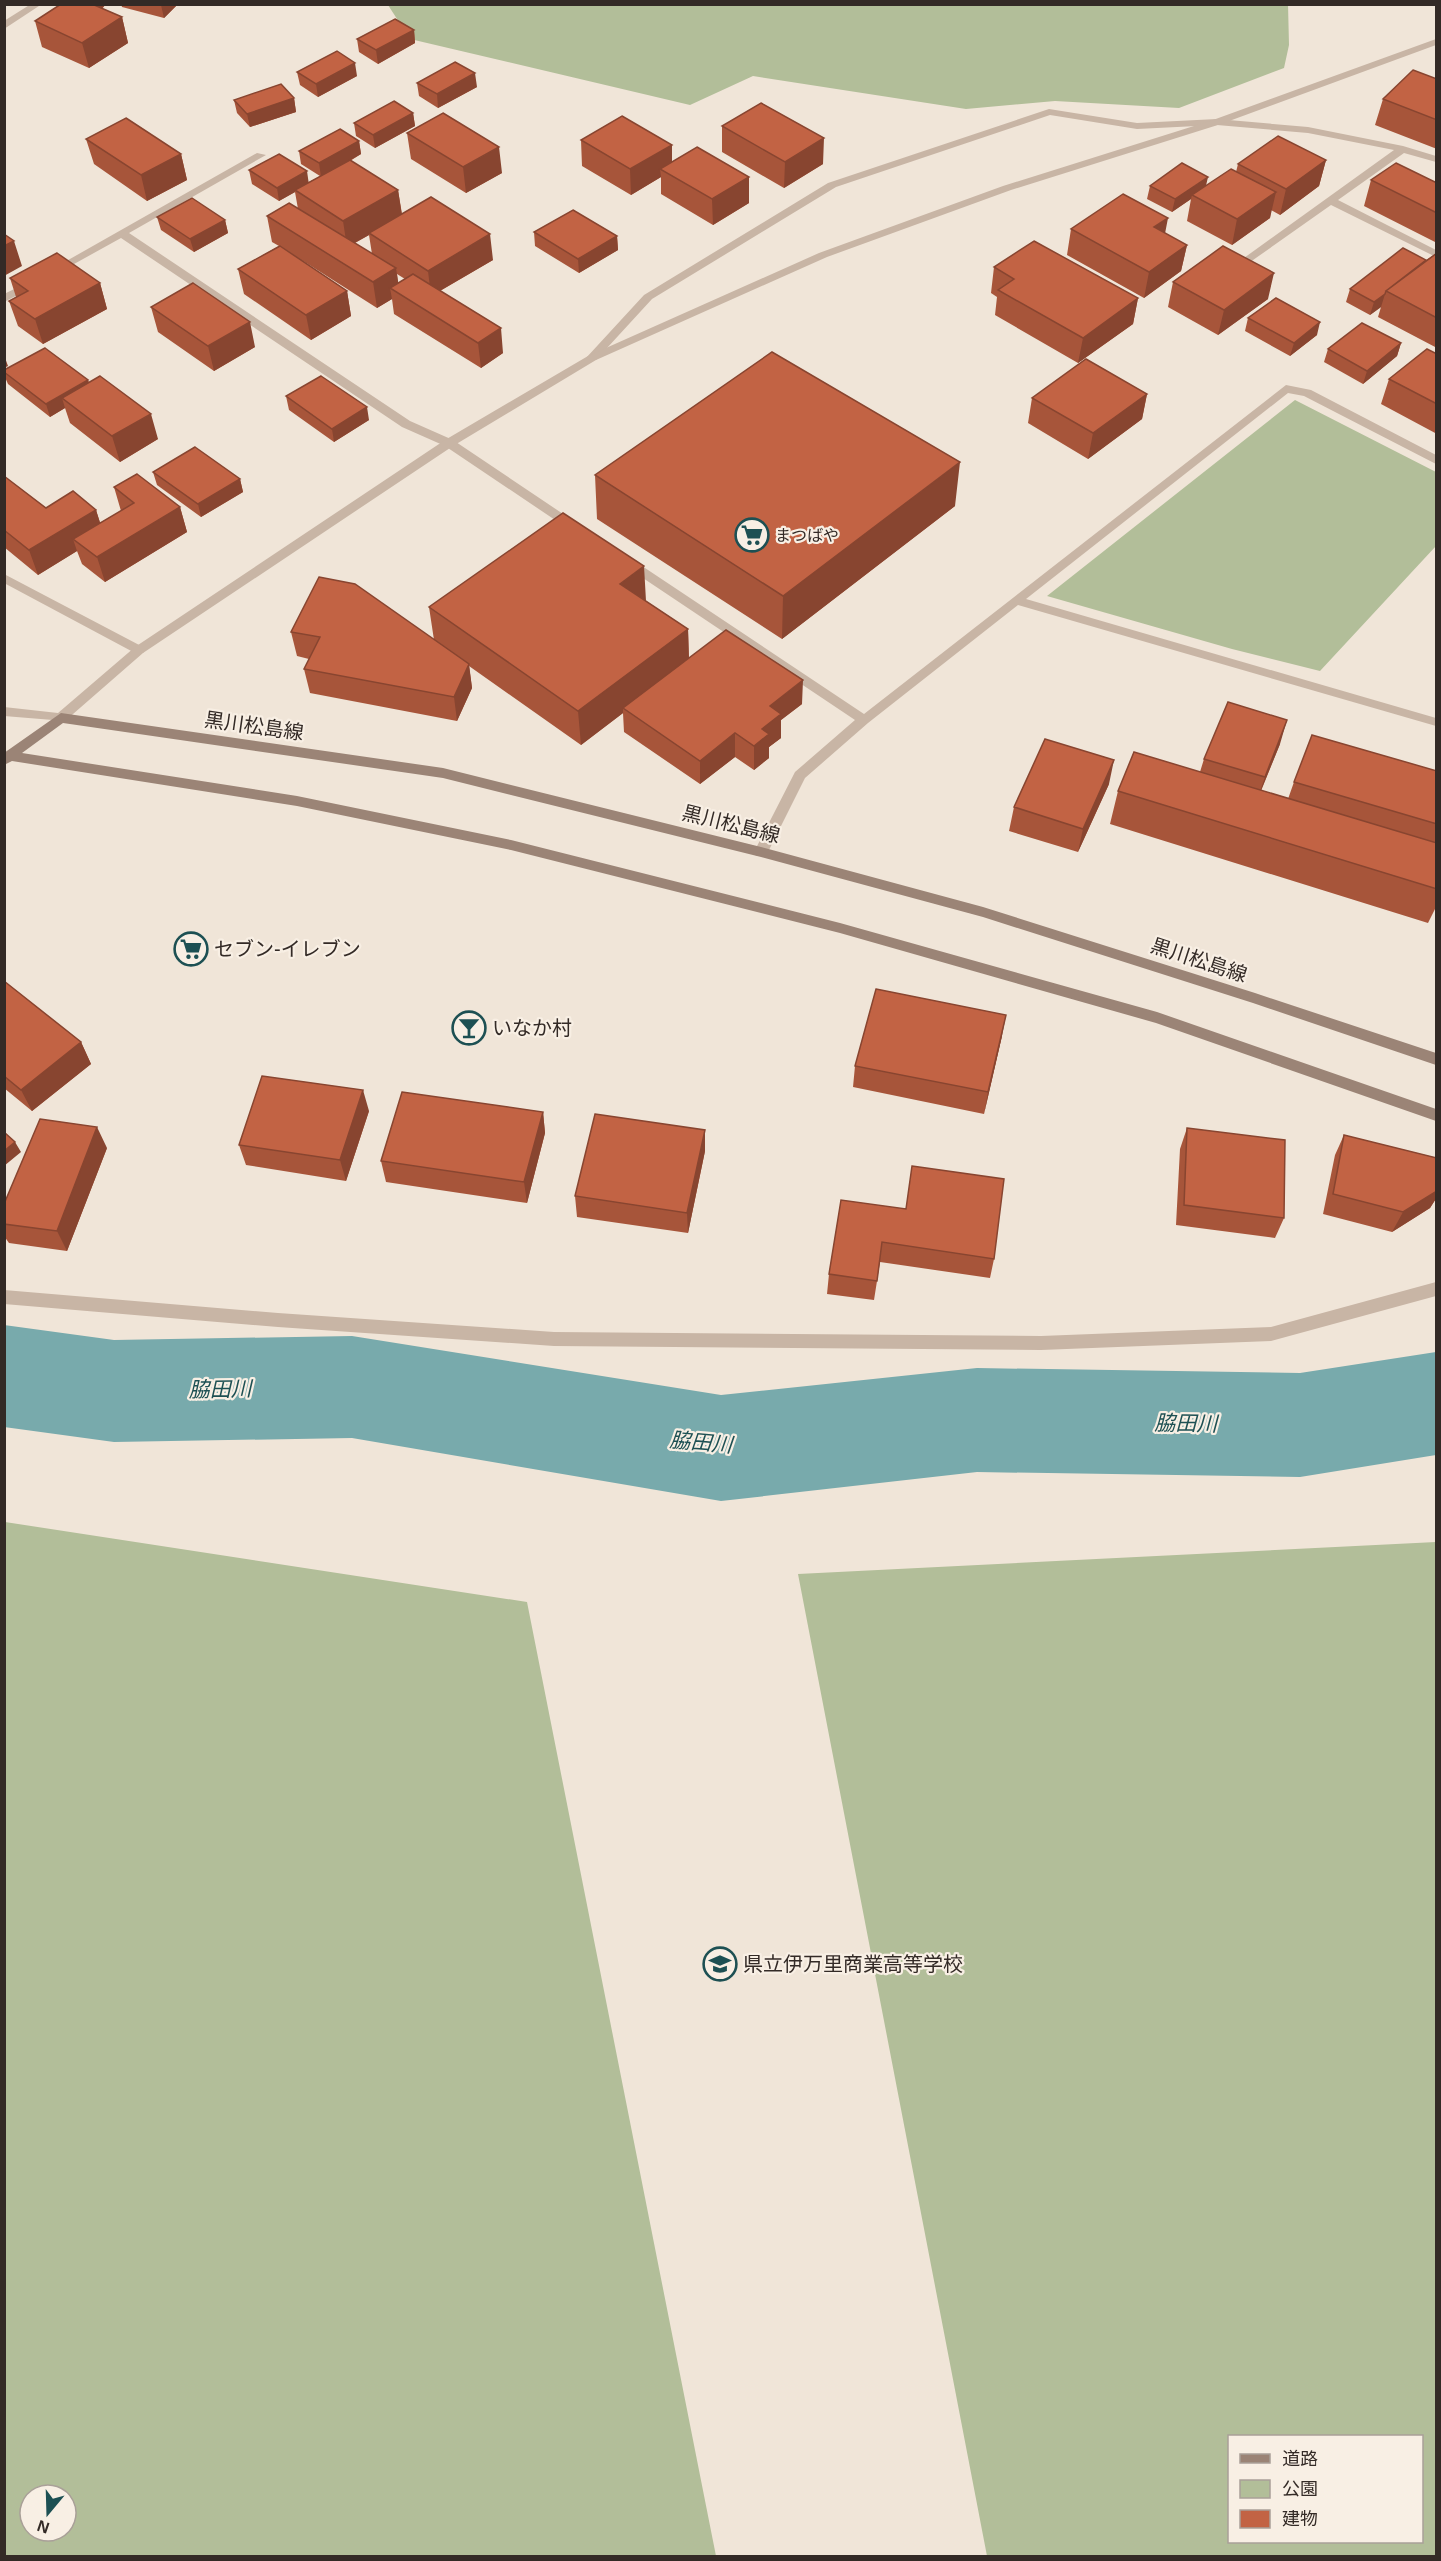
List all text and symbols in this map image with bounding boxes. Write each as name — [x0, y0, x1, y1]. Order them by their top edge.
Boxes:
supermarket icon: まつばや — [734, 517, 770, 553]
place label: まつばや — [775, 527, 839, 544]
street label: 黒川松島線 — [203, 708, 305, 744]
street label: 黒川松島線 — [680, 801, 782, 847]
supermarket icon: セブン-イレブン — [173, 931, 209, 967]
street label: 黒川松島線 — [1148, 934, 1250, 986]
place label: セブン-イレブン — [214, 938, 361, 960]
bar icon: いなか村 — [451, 1010, 487, 1046]
place label: いなか村 — [492, 1017, 572, 1039]
water label: 脇田川 — [188, 1377, 254, 1401]
water label: 脇田川 — [1154, 1411, 1220, 1435]
water label: 脇田川 — [669, 1428, 735, 1456]
school or university icon: 県立伊万里商業高等学校 — [702, 1946, 738, 1982]
place label: 県立伊万里商業高等学校 — [743, 1953, 963, 1975]
legend — [1228, 2435, 1423, 2543]
text: 道路 — [1282, 2449, 1318, 2469]
text: 公園 — [1282, 2479, 1318, 2499]
north arrow — [18, 2483, 78, 2543]
text: 建物 — [1282, 2509, 1318, 2529]
text: N — [35, 2517, 52, 2537]

